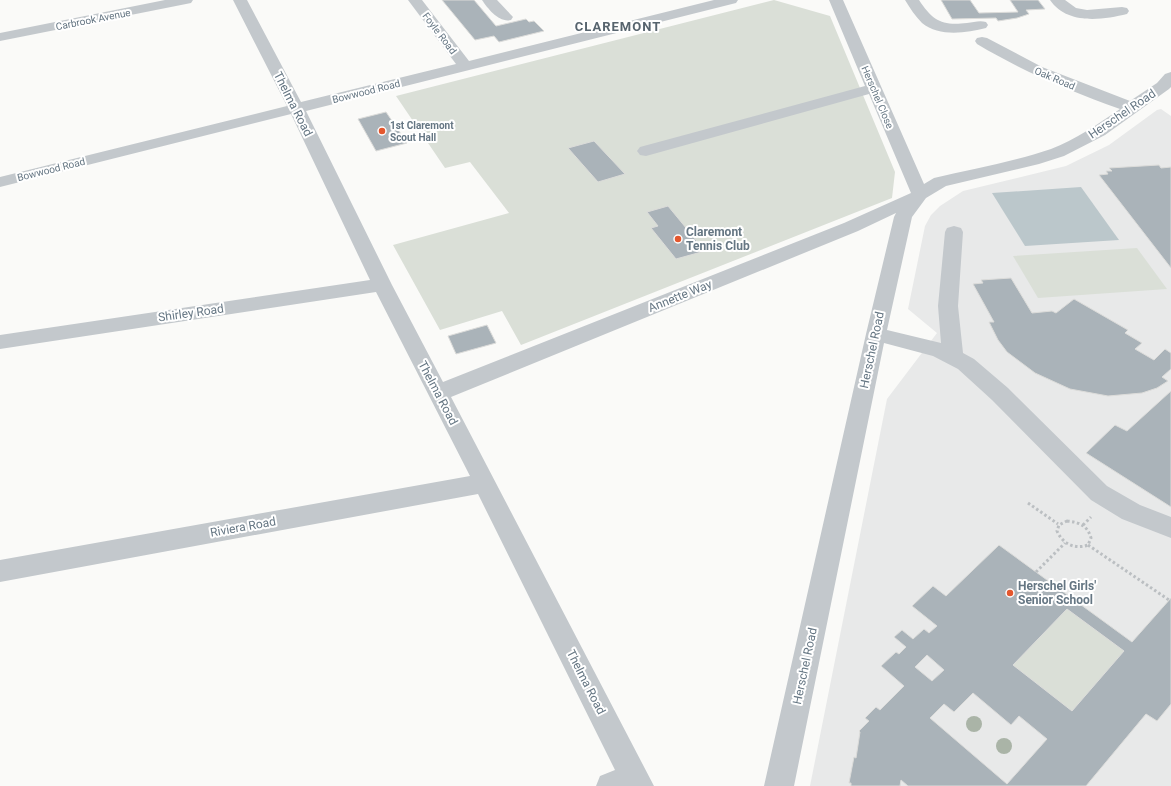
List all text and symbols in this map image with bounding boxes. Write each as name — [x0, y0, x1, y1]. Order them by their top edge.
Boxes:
street label: Carbrook Avenue — [55, 7, 131, 32]
street label: Foyle Road — [420, 10, 459, 56]
district label: CLAREMONT — [575, 19, 661, 34]
street label: Herschel Close — [859, 64, 896, 130]
street label: Oak Road — [1033, 65, 1077, 92]
street label: Thelma Road — [271, 69, 315, 139]
street label: Bowwood Road — [331, 78, 401, 105]
street label: Herschel Road — [1086, 86, 1158, 142]
place label: 1st Claremont Scout Hall — [390, 120, 454, 143]
marker: 1st Claremont Scout Hall — [377, 126, 387, 136]
street label: Bowwood Road — [16, 156, 86, 183]
place label: Claremont Tennis Club — [686, 225, 750, 253]
marker: Claremont Tennis Club — [673, 234, 683, 244]
street label: Annette Way — [646, 277, 714, 315]
street label: Shirley Road — [157, 301, 225, 325]
street label: Herschel Road — [857, 310, 887, 390]
street label: Thelma Road — [415, 359, 461, 427]
street label: Riviera Road — [209, 514, 277, 540]
place label: Herschel Girls' Senior School — [1018, 579, 1096, 607]
marker: Herschel Girls' Senior School — [1005, 588, 1015, 598]
street label: Herschel Road — [790, 626, 820, 706]
street label: Thelma Road — [564, 647, 608, 717]

